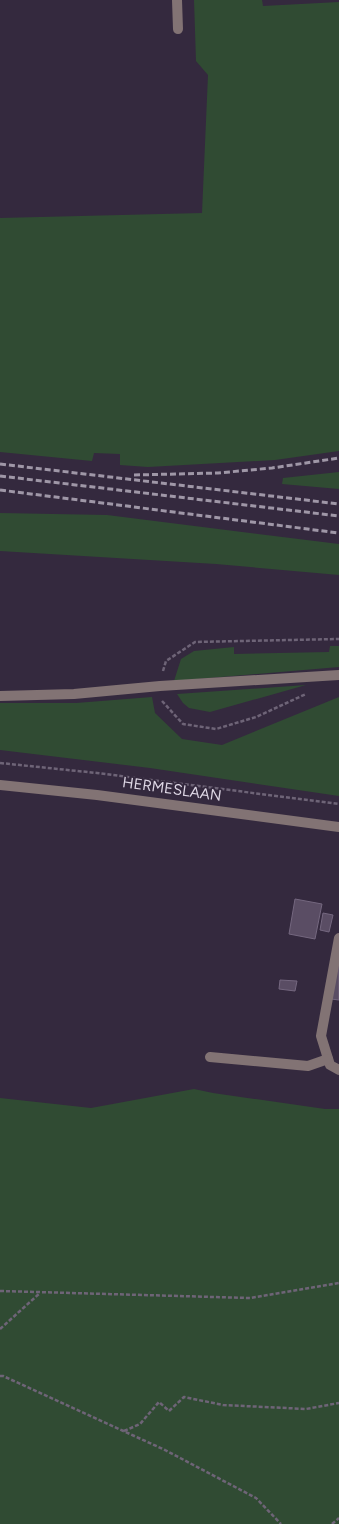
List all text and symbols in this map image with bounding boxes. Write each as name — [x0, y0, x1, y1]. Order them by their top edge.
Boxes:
street label: HERMESLAAN — [121, 773, 223, 805]

